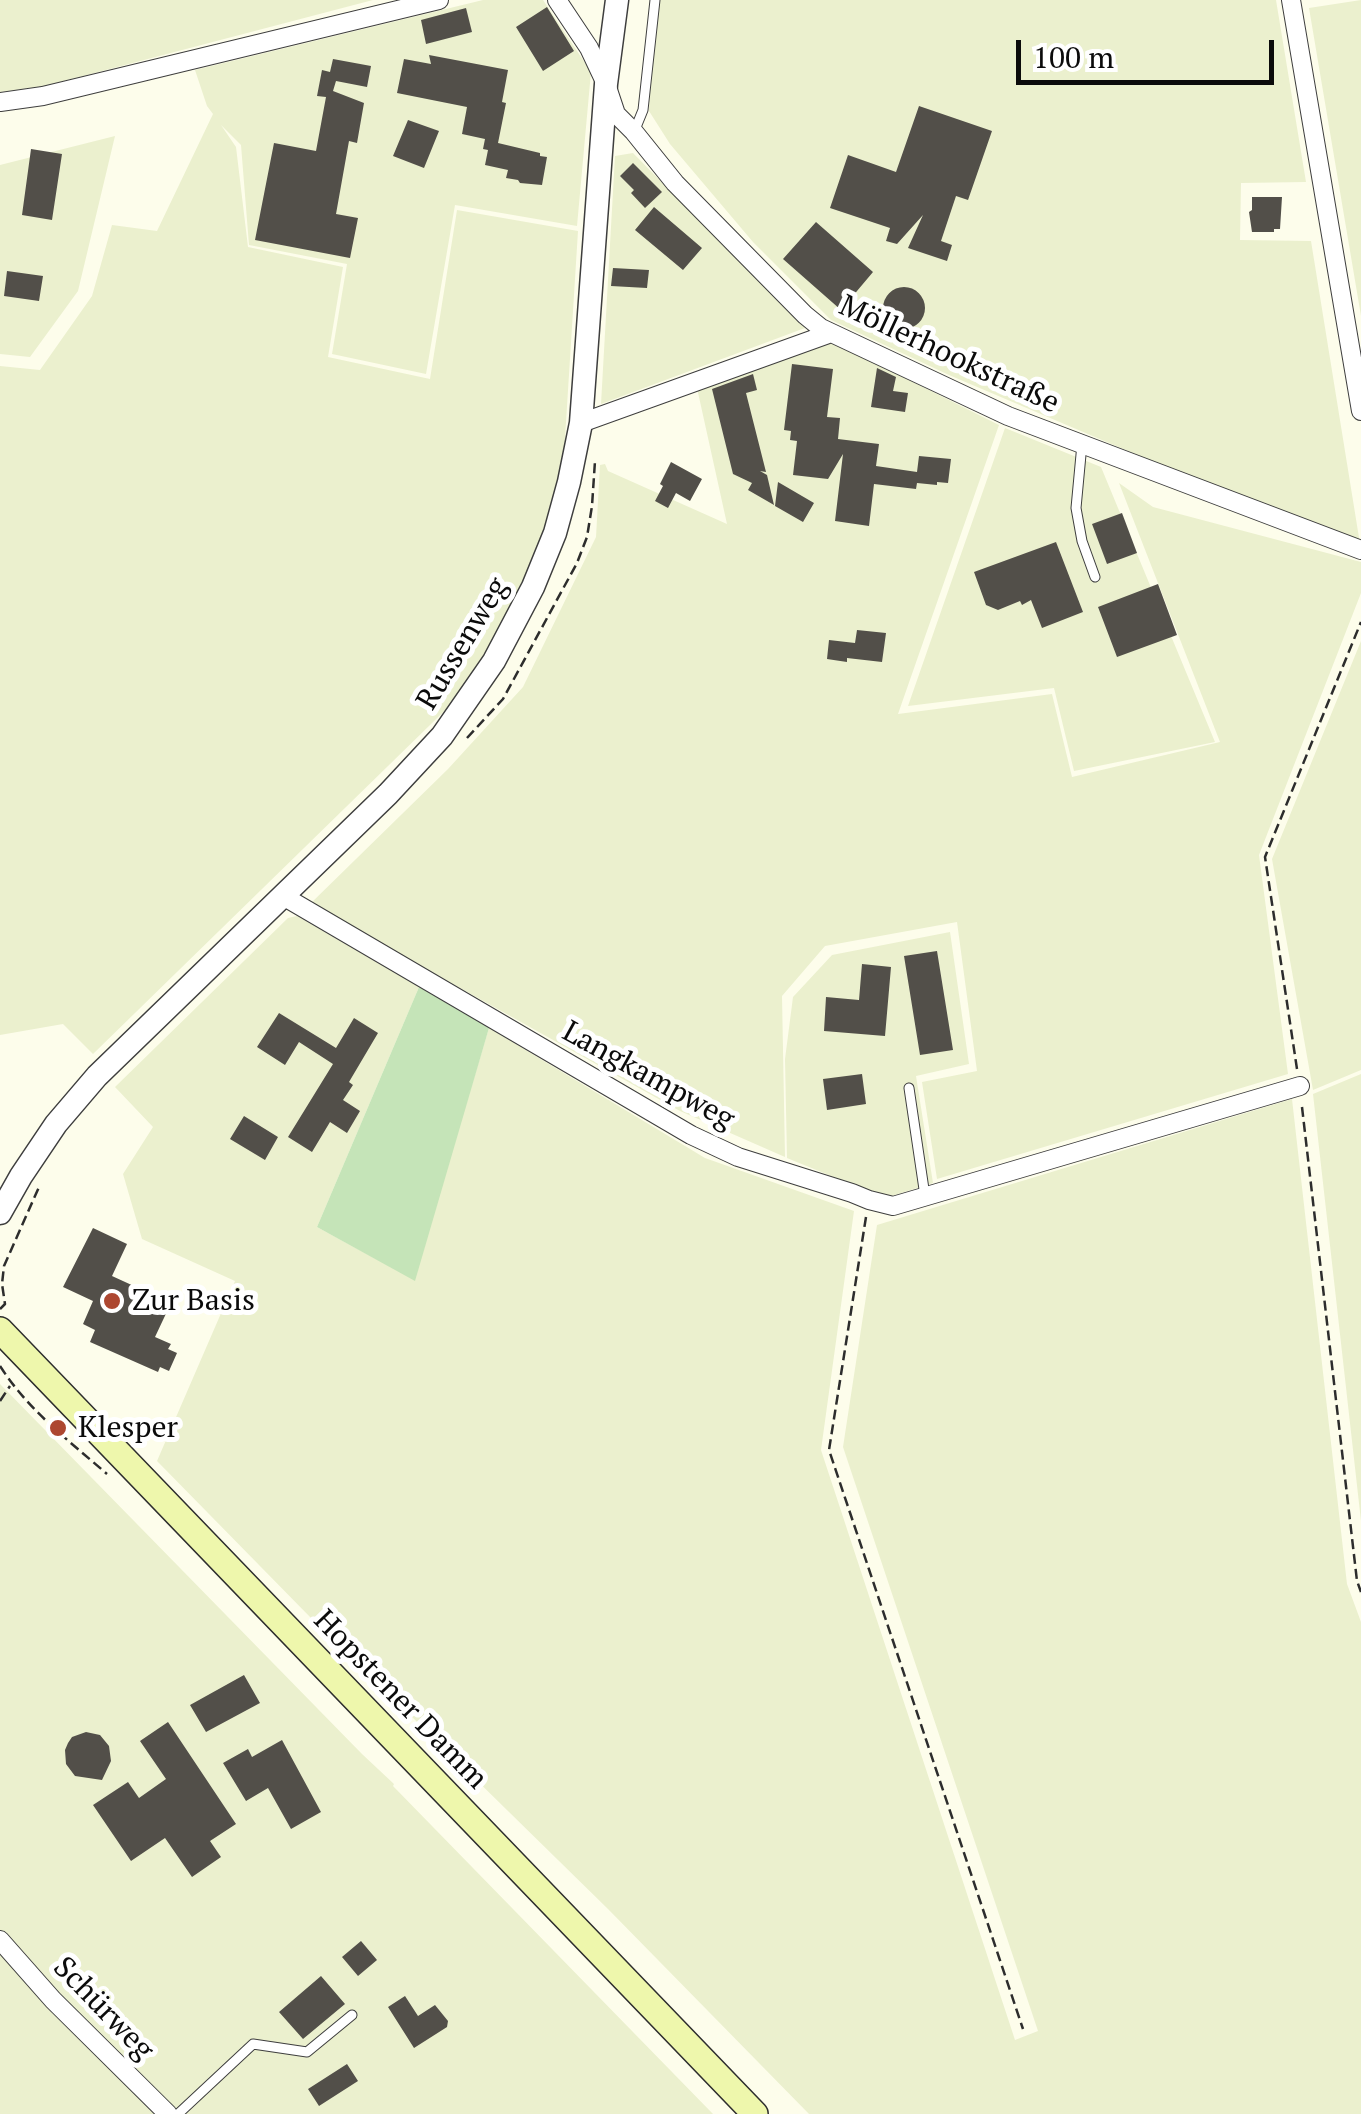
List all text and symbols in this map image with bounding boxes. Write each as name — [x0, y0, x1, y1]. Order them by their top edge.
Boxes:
scale bar — [1021, 20, 1278, 82]
text: 100 m — [1033, 37, 1114, 77]
street label: Möllerhookstraße — [833, 288, 1065, 422]
street label: Russenweg — [410, 571, 516, 717]
street label: Langkampweg — [556, 1014, 740, 1138]
place label: Zur Basis — [132, 1283, 255, 1319]
marker: Zur Basis — [101, 1290, 123, 1312]
place label: Klesper — [78, 1410, 178, 1446]
marker: Klesper — [47, 1417, 69, 1439]
street label: Hopstener Damm — [306, 1603, 494, 1797]
street label: Schürweg — [45, 1950, 161, 2068]

